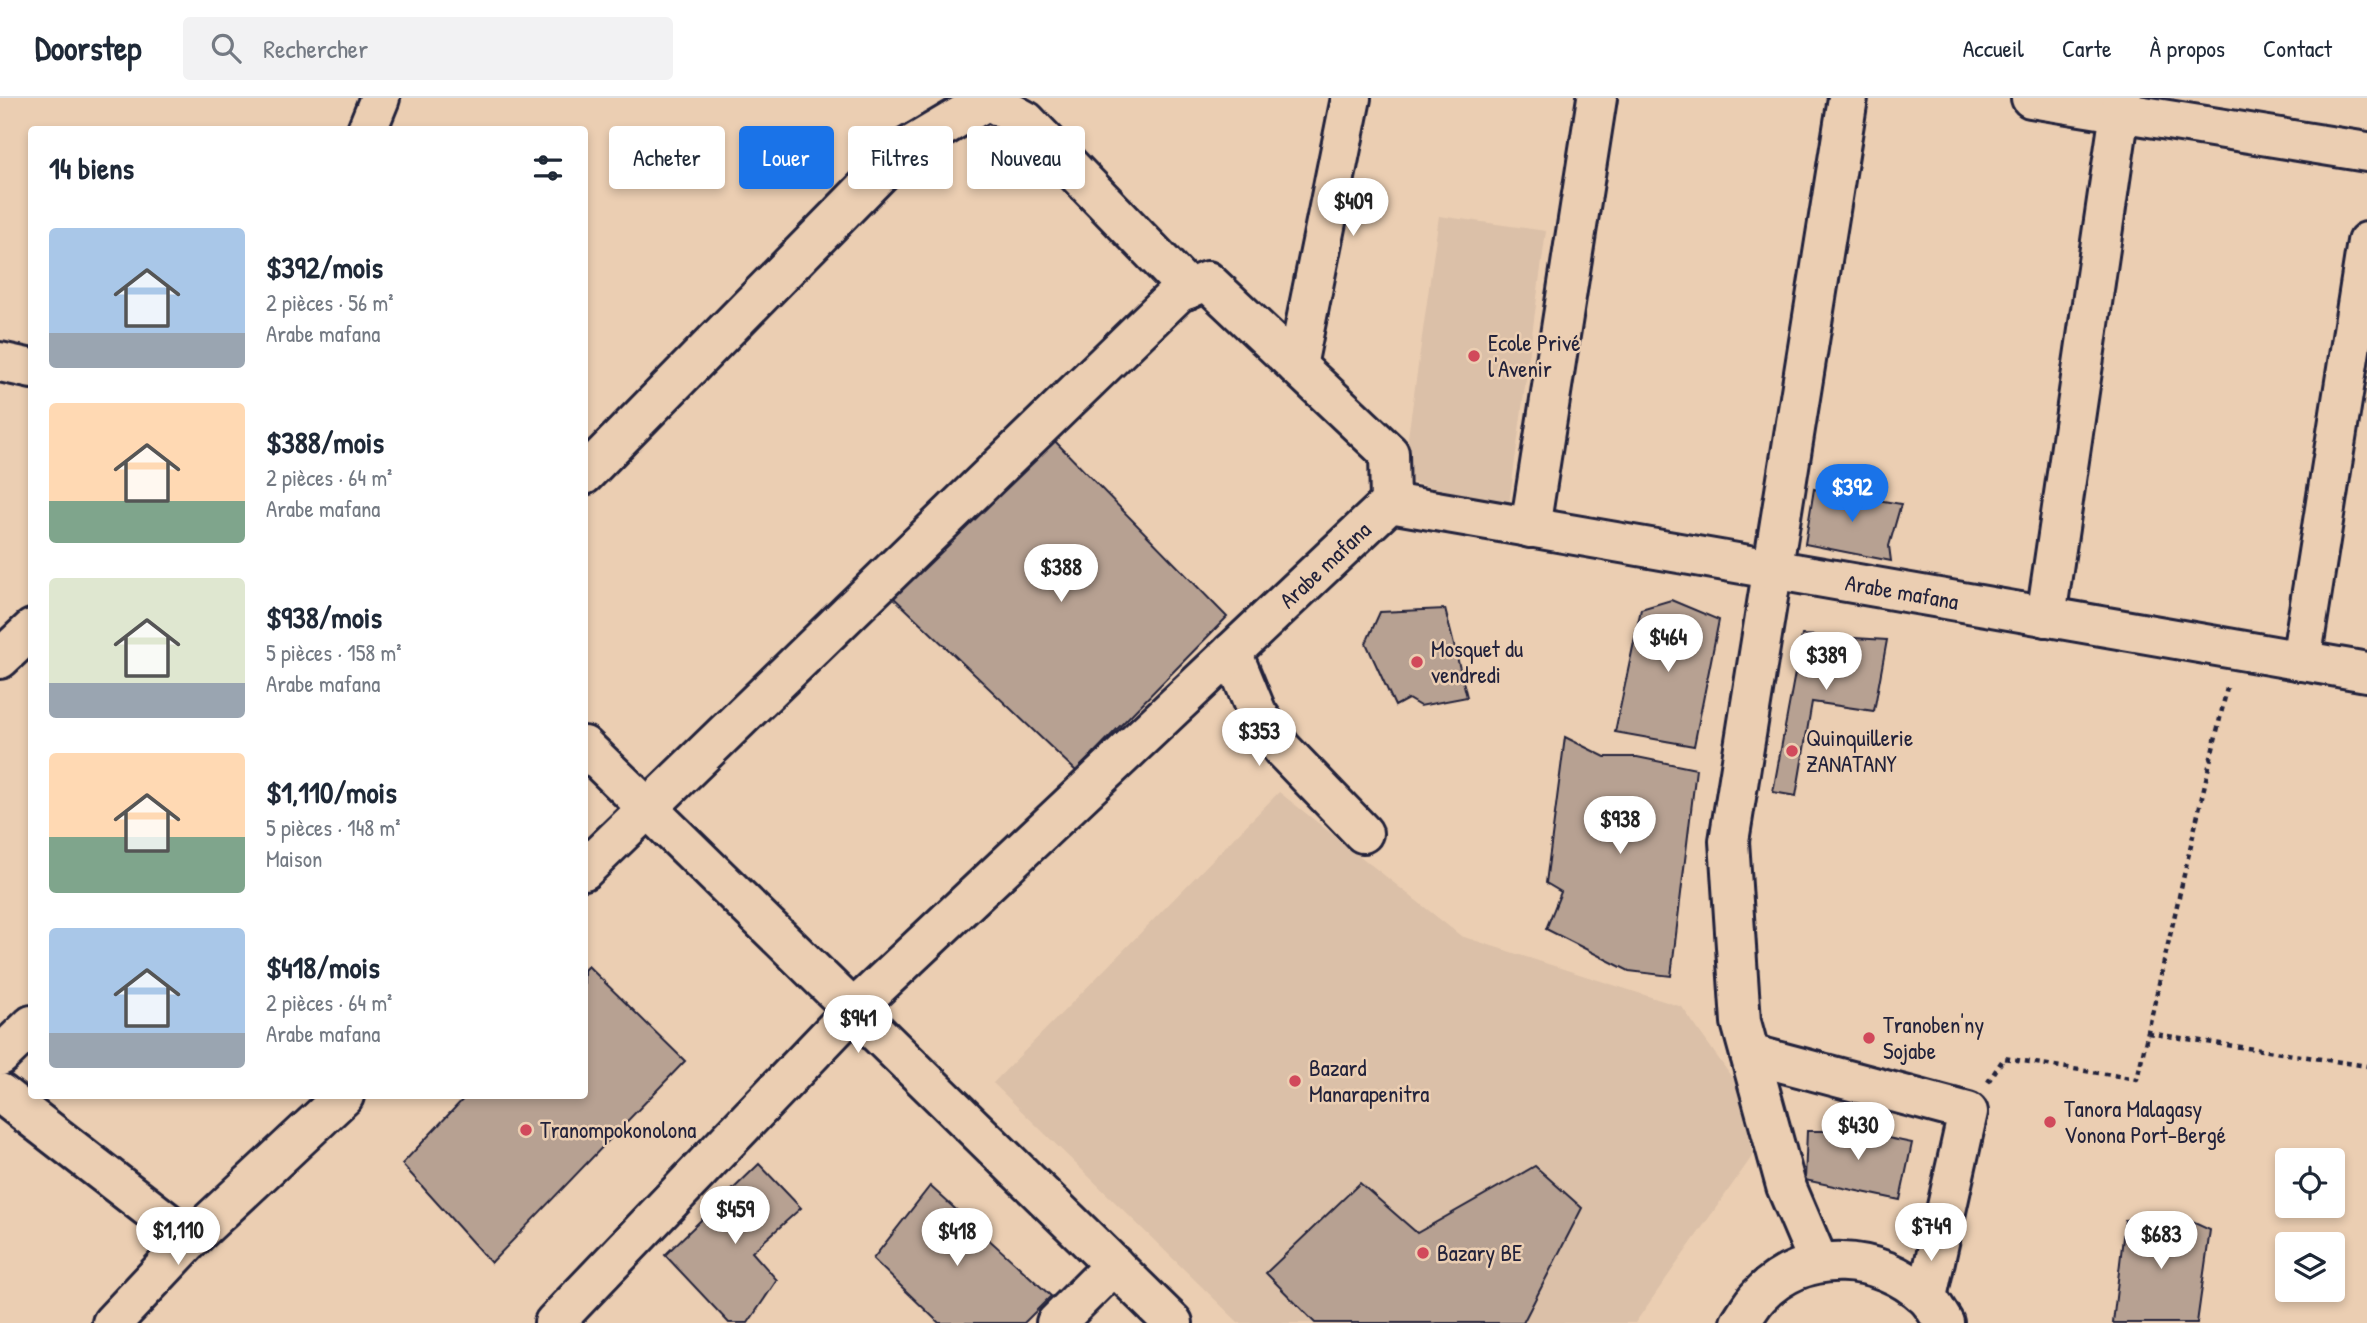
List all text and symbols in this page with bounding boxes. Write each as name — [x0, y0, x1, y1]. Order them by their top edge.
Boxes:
search box — [183, 17, 673, 80]
text: Doorstep — [35, 26, 141, 70]
icon: search — [207, 29, 245, 67]
text: Rechercher — [263, 31, 368, 66]
text: Accueil — [1963, 32, 2024, 64]
text: Carte — [2062, 32, 2111, 64]
text: À propos — [2149, 32, 2225, 64]
text: Contact — [2263, 32, 2332, 64]
chip: Acheter — [609, 126, 725, 189]
chip: Louer — [739, 126, 834, 189]
chip: Filtres — [848, 126, 953, 189]
chip: Nouveau — [967, 126, 1085, 189]
text: 14 biens — [49, 148, 134, 188]
icon: filters — [529, 149, 567, 187]
pin: $409 — [1312, 178, 1394, 238]
text: $409 — [1333, 185, 1373, 216]
text: $392/mois — [266, 247, 383, 287]
icon: home — [105, 256, 189, 340]
text: 2 pièces · 56 m² — [266, 287, 393, 318]
text: Arabe mafana — [266, 318, 380, 349]
place label: Ecole Privé l'Avenir — [1488, 327, 1580, 384]
marker: Ecole Privé l'Avenir — [1466, 348, 1482, 364]
text: $388/mois — [266, 422, 384, 462]
icon: home — [105, 431, 189, 515]
text: 2 pièces · 64 m² — [266, 462, 392, 493]
pin: $392 — [1811, 464, 1893, 524]
text: $392 — [1831, 471, 1873, 502]
text: Arabe mafana — [266, 493, 380, 524]
street label: Arabe mafana — [1272, 514, 1377, 615]
pin: $388 — [1020, 545, 1102, 604]
text: $388 — [1040, 551, 1082, 582]
street label: Arabe mafana — [1843, 566, 1961, 617]
text: $938/mois — [266, 597, 382, 637]
icon: home — [105, 606, 189, 690]
pin: $464 — [1627, 614, 1709, 674]
text: $464 — [1649, 621, 1687, 652]
pin: $389 — [1785, 632, 1867, 692]
place label: Mosquet du vendredi — [1431, 633, 1523, 690]
text: 5 pièces · 158 m² — [266, 637, 402, 668]
text: $389 — [1806, 639, 1846, 670]
marker: Mosquet du vendredi — [1409, 654, 1425, 670]
text: Arabe mafana — [266, 668, 380, 699]
pin: $353 — [1218, 708, 1300, 768]
text: $353 — [1238, 715, 1280, 746]
place label: Quinquillerie ZANATANY — [1806, 722, 1913, 779]
marker: Quinquillerie ZANATANY — [1784, 743, 1800, 759]
text: $1,110/mois — [266, 772, 397, 812]
icon: home — [105, 781, 189, 865]
pin: $938 — [1579, 796, 1661, 856]
text: $938 — [1600, 803, 1640, 834]
text: 5 pièces · 148 m² — [266, 812, 400, 843]
text: Maison — [266, 843, 322, 874]
text: $418/mois — [266, 947, 380, 987]
icon: home — [105, 956, 189, 1040]
text: 2 pièces · 64 m² — [266, 987, 392, 1018]
pin: $941 — [817, 996, 899, 1055]
text: $941 — [839, 1002, 877, 1033]
place label: Tranoben'ny Sojabe — [1883, 1009, 1984, 1066]
text: Arabe mafana — [266, 1018, 380, 1049]
marker: Tranoben'ny Sojabe — [1861, 1030, 1877, 1046]
place label: Bazard Manarapenitra — [1309, 1052, 1429, 1109]
marker: Bazard Manarapenitra — [1287, 1073, 1303, 1089]
place label: Tanora Malagasy Vonona Port-Bergé — [2064, 1093, 2226, 1150]
pin: $430 — [1817, 1102, 1899, 1162]
text: $430 — [1838, 1109, 1878, 1140]
place label: Tranompokonolona — [540, 1114, 696, 1145]
marker: Tanora Malagasy Vonona Port-Bergé — [2042, 1114, 2058, 1130]
marker: Tranompokonolona — [518, 1122, 534, 1138]
map controls — [2275, 1148, 2345, 1302]
button: locate — [2275, 1148, 2345, 1218]
pin: $459 — [694, 1186, 776, 1246]
text: $459 — [716, 1193, 754, 1224]
pin: $749 — [1890, 1204, 1972, 1263]
pin: $1,110 — [121, 1208, 235, 1267]
pin: $418 — [916, 1208, 998, 1268]
text: $749 — [1911, 1210, 1951, 1241]
pin: $683 — [2120, 1212, 2202, 1271]
text: $1,110 — [152, 1214, 204, 1245]
text: $418 — [938, 1215, 976, 1246]
text: $683 — [2140, 1218, 2182, 1249]
button: layers — [2275, 1232, 2345, 1302]
place label: Bazary BE — [1437, 1237, 1522, 1268]
marker: Bazary BE — [1415, 1245, 1431, 1261]

